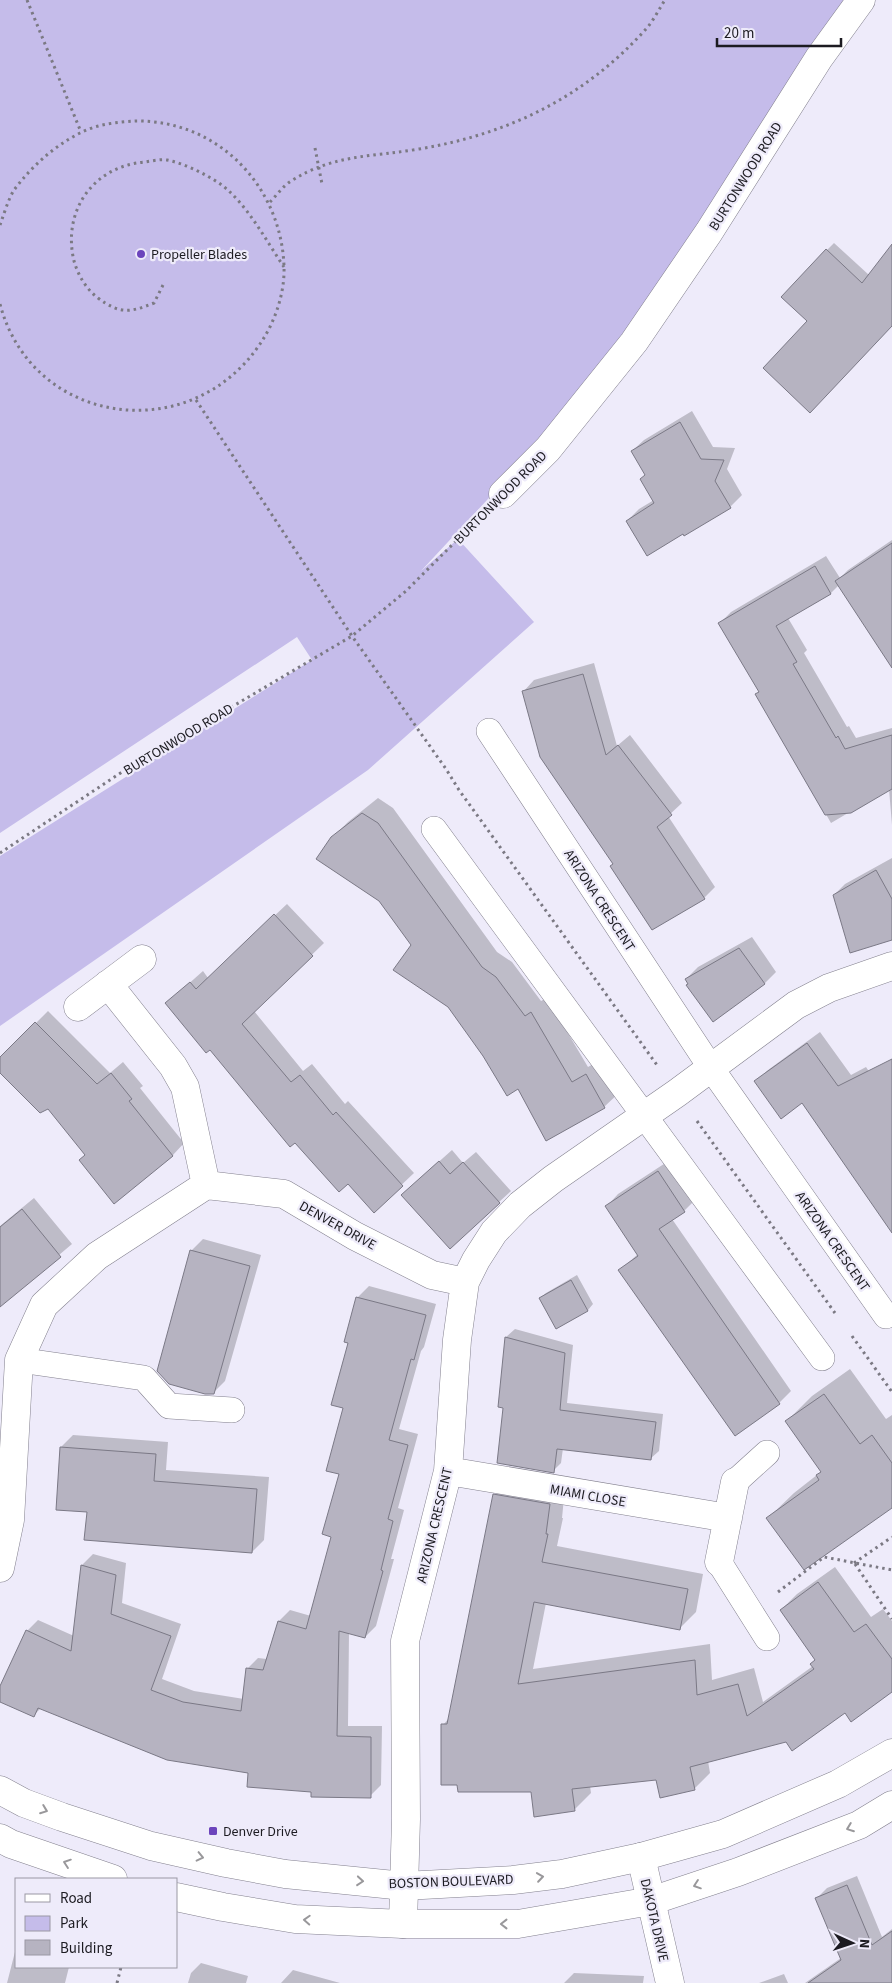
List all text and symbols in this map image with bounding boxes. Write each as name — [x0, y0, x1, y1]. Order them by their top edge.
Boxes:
scale bar — [717, 15, 841, 47]
text: 20 m — [724, 23, 754, 44]
street label: BURTONWOOD ROAD — [704, 118, 787, 235]
place label: Propeller Blades — [151, 245, 247, 265]
marker: Propeller Blades — [135, 248, 147, 260]
street label: BURTONWOOD ROAD — [450, 447, 552, 549]
street label: BURTONWOOD ROAD — [120, 699, 237, 781]
street label: ARIZONA CRESCENT — [559, 846, 640, 956]
street label: ARIZONA CRESCENT — [790, 1187, 875, 1296]
street label: DENVER DRIVE — [295, 1196, 380, 1255]
street label: ARIZONA CRESCENT — [412, 1465, 458, 1585]
street label: MIAMI CLOSE — [548, 1479, 627, 1512]
one-way arrow — [39, 1804, 48, 1815]
place label: Denver Drive — [223, 1822, 298, 1842]
one-way arrow — [846, 1823, 854, 1833]
marker: Denver Drive — [207, 1825, 219, 1837]
one-way arrow — [195, 1851, 204, 1862]
one-way arrow — [63, 1859, 72, 1869]
street label: BOSTON BOULEVARD — [388, 1870, 514, 1894]
one-way arrow — [535, 1872, 544, 1882]
one-way arrow — [356, 1876, 364, 1887]
street label: DAKOTA DRIVE — [635, 1877, 673, 1964]
legend — [15, 1878, 178, 1968]
one-way arrow — [694, 1880, 702, 1890]
text: Road — [60, 1888, 92, 1909]
text: Park — [60, 1913, 89, 1934]
one-way arrow — [303, 1914, 311, 1925]
north arrow — [827, 1918, 877, 1968]
one-way arrow — [500, 1919, 508, 1929]
text: Building — [60, 1938, 113, 1959]
text: N — [854, 1938, 874, 1949]

